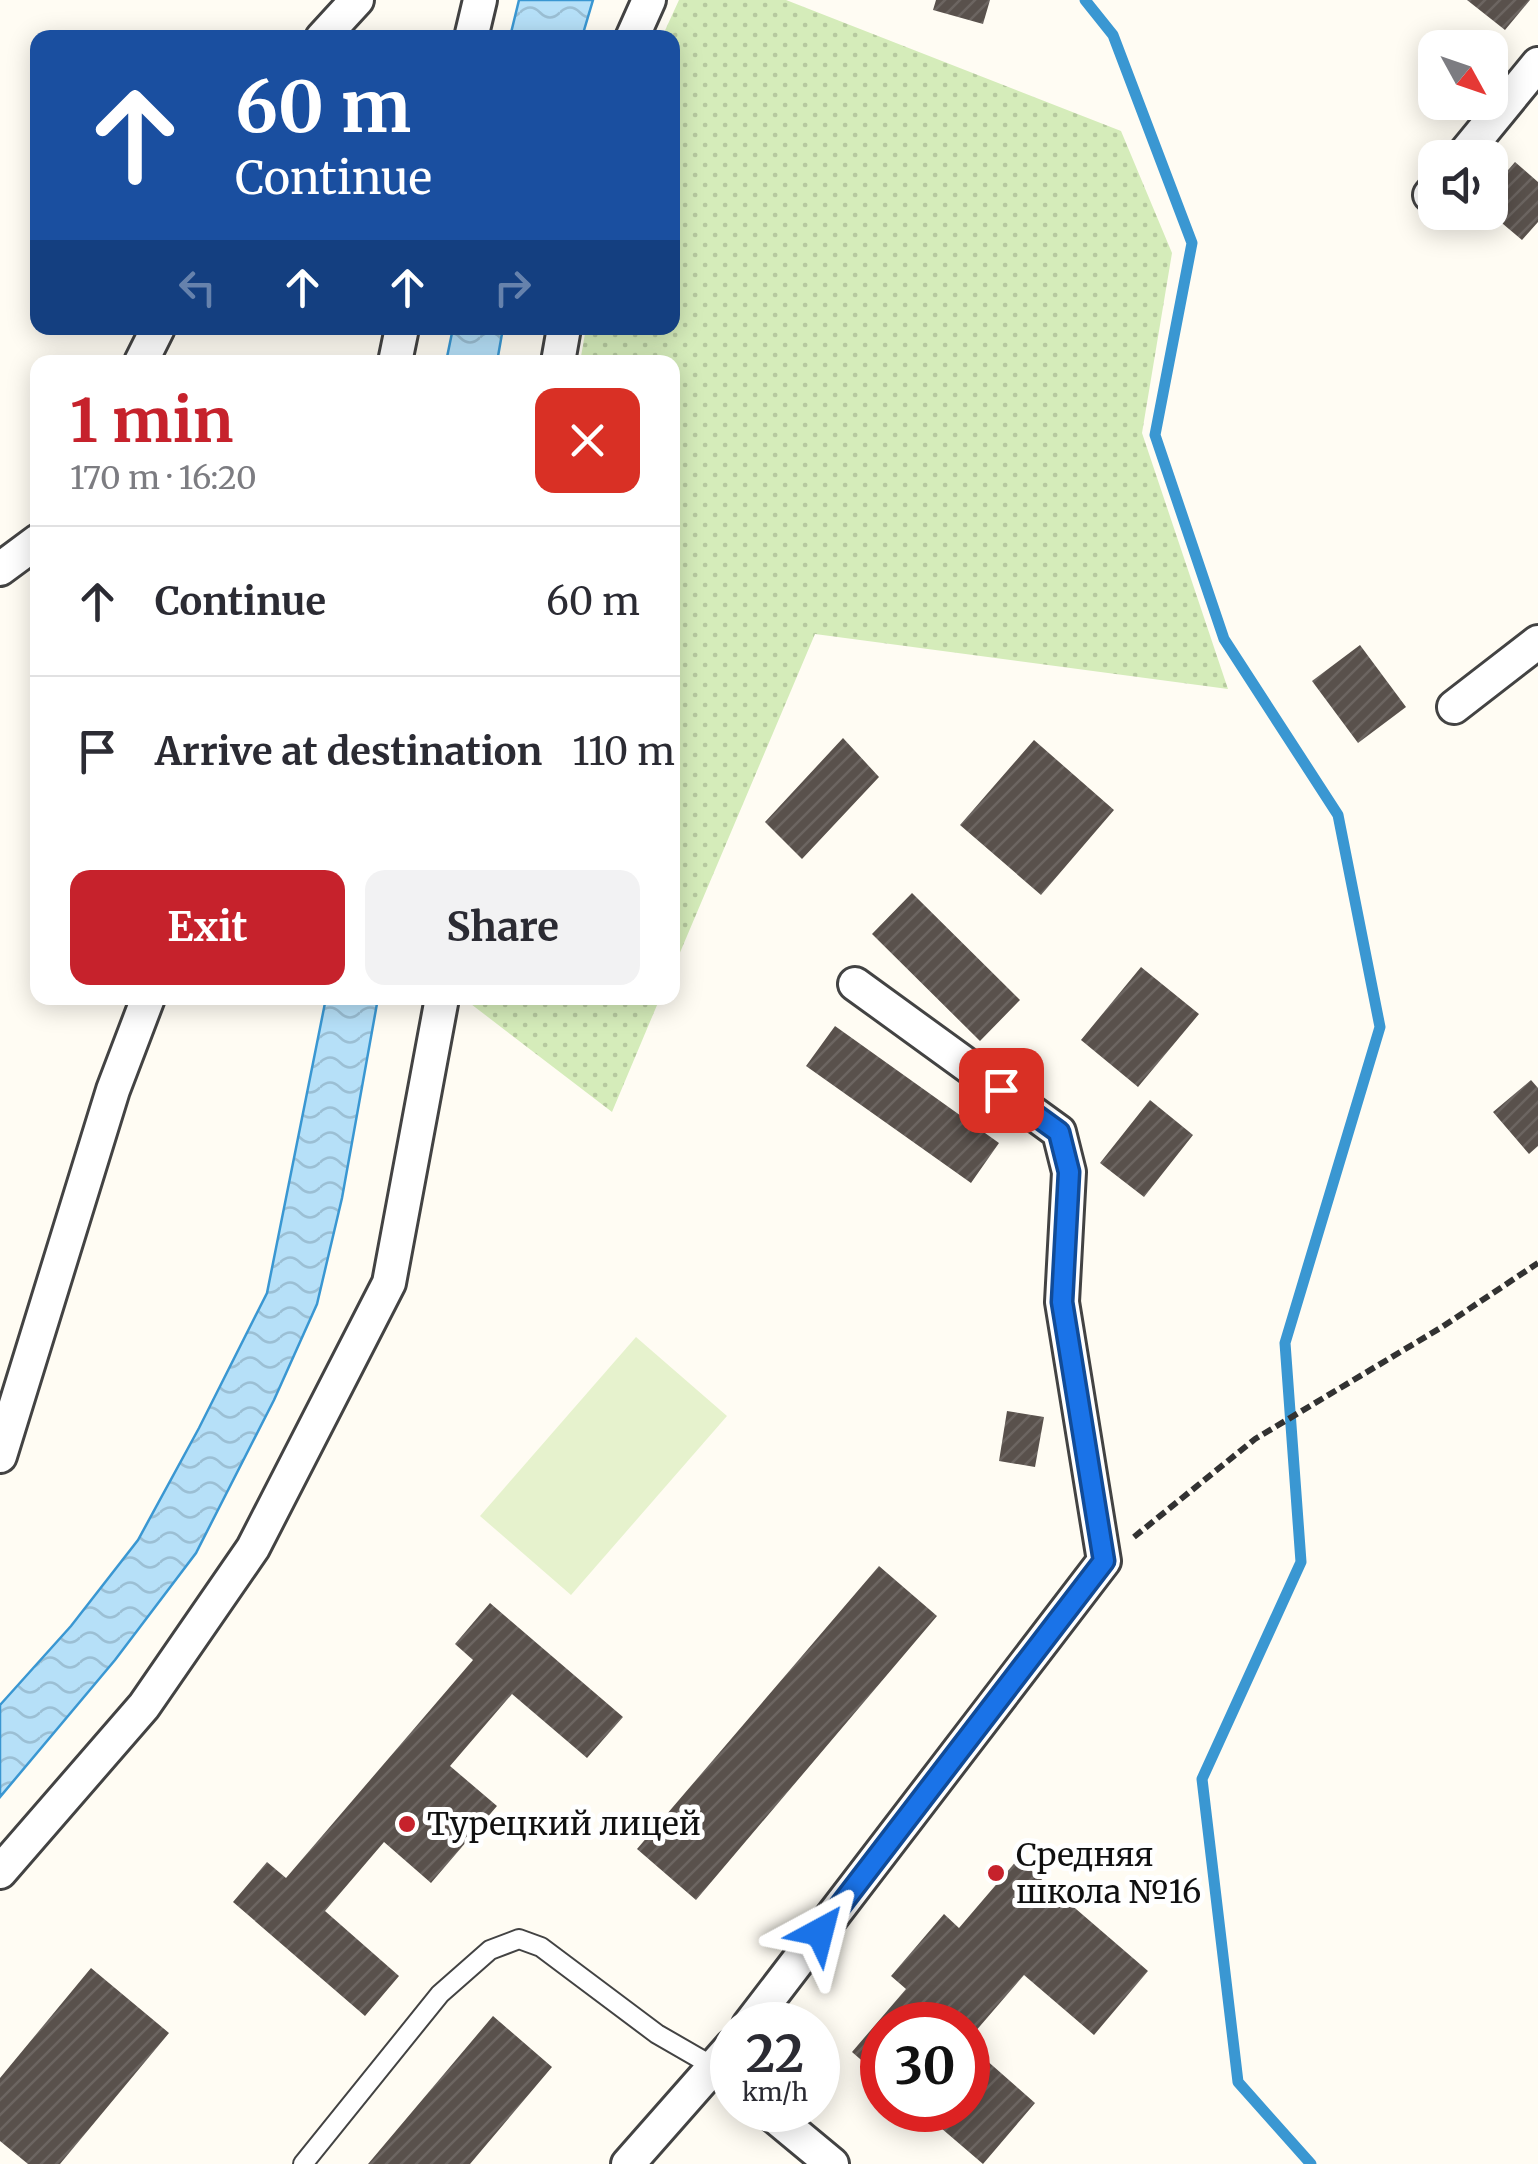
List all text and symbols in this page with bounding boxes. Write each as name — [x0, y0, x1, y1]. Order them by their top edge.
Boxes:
north arrow — [1418, 30, 1508, 120]
map controls — [1418, 30, 1508, 230]
text: 60 m — [235, 63, 411, 151]
icon: ahead — [70, 70, 200, 200]
button: sound — [1418, 140, 1508, 230]
text: Continue — [235, 150, 432, 206]
icon: left — [170, 260, 225, 315]
icon: ahead — [275, 260, 330, 315]
icon: ahead — [380, 260, 435, 315]
icon: right — [485, 260, 540, 315]
text: 1 min — [70, 383, 233, 458]
button: close — [535, 388, 640, 493]
text: 170 m · 16:20 — [70, 458, 257, 498]
icon: ahead — [70, 574, 125, 629]
text: Continue — [155, 578, 326, 625]
text: 60 m — [546, 578, 640, 625]
icon: arrive — [70, 724, 125, 779]
text: Arrive at destination — [155, 728, 542, 775]
text: 110 m — [572, 728, 675, 775]
button: Exit — [70, 870, 345, 985]
button: Share — [365, 870, 640, 985]
pin — [959, 1048, 1044, 1133]
icon: arrive — [974, 1063, 1029, 1118]
place label: Турецкий лицей — [427, 1804, 701, 1844]
marker: Турецкий лицей — [396, 1813, 418, 1835]
place label: Средняя школа №16 — [1016, 1835, 1201, 1912]
marker: Средняя школа №16 — [985, 1862, 1007, 1884]
position arrow — [768, 1880, 872, 1984]
speed limit sign: 30 — [860, 2002, 990, 2132]
text: 22 — [746, 2023, 804, 2086]
text: km/h — [742, 2076, 808, 2108]

